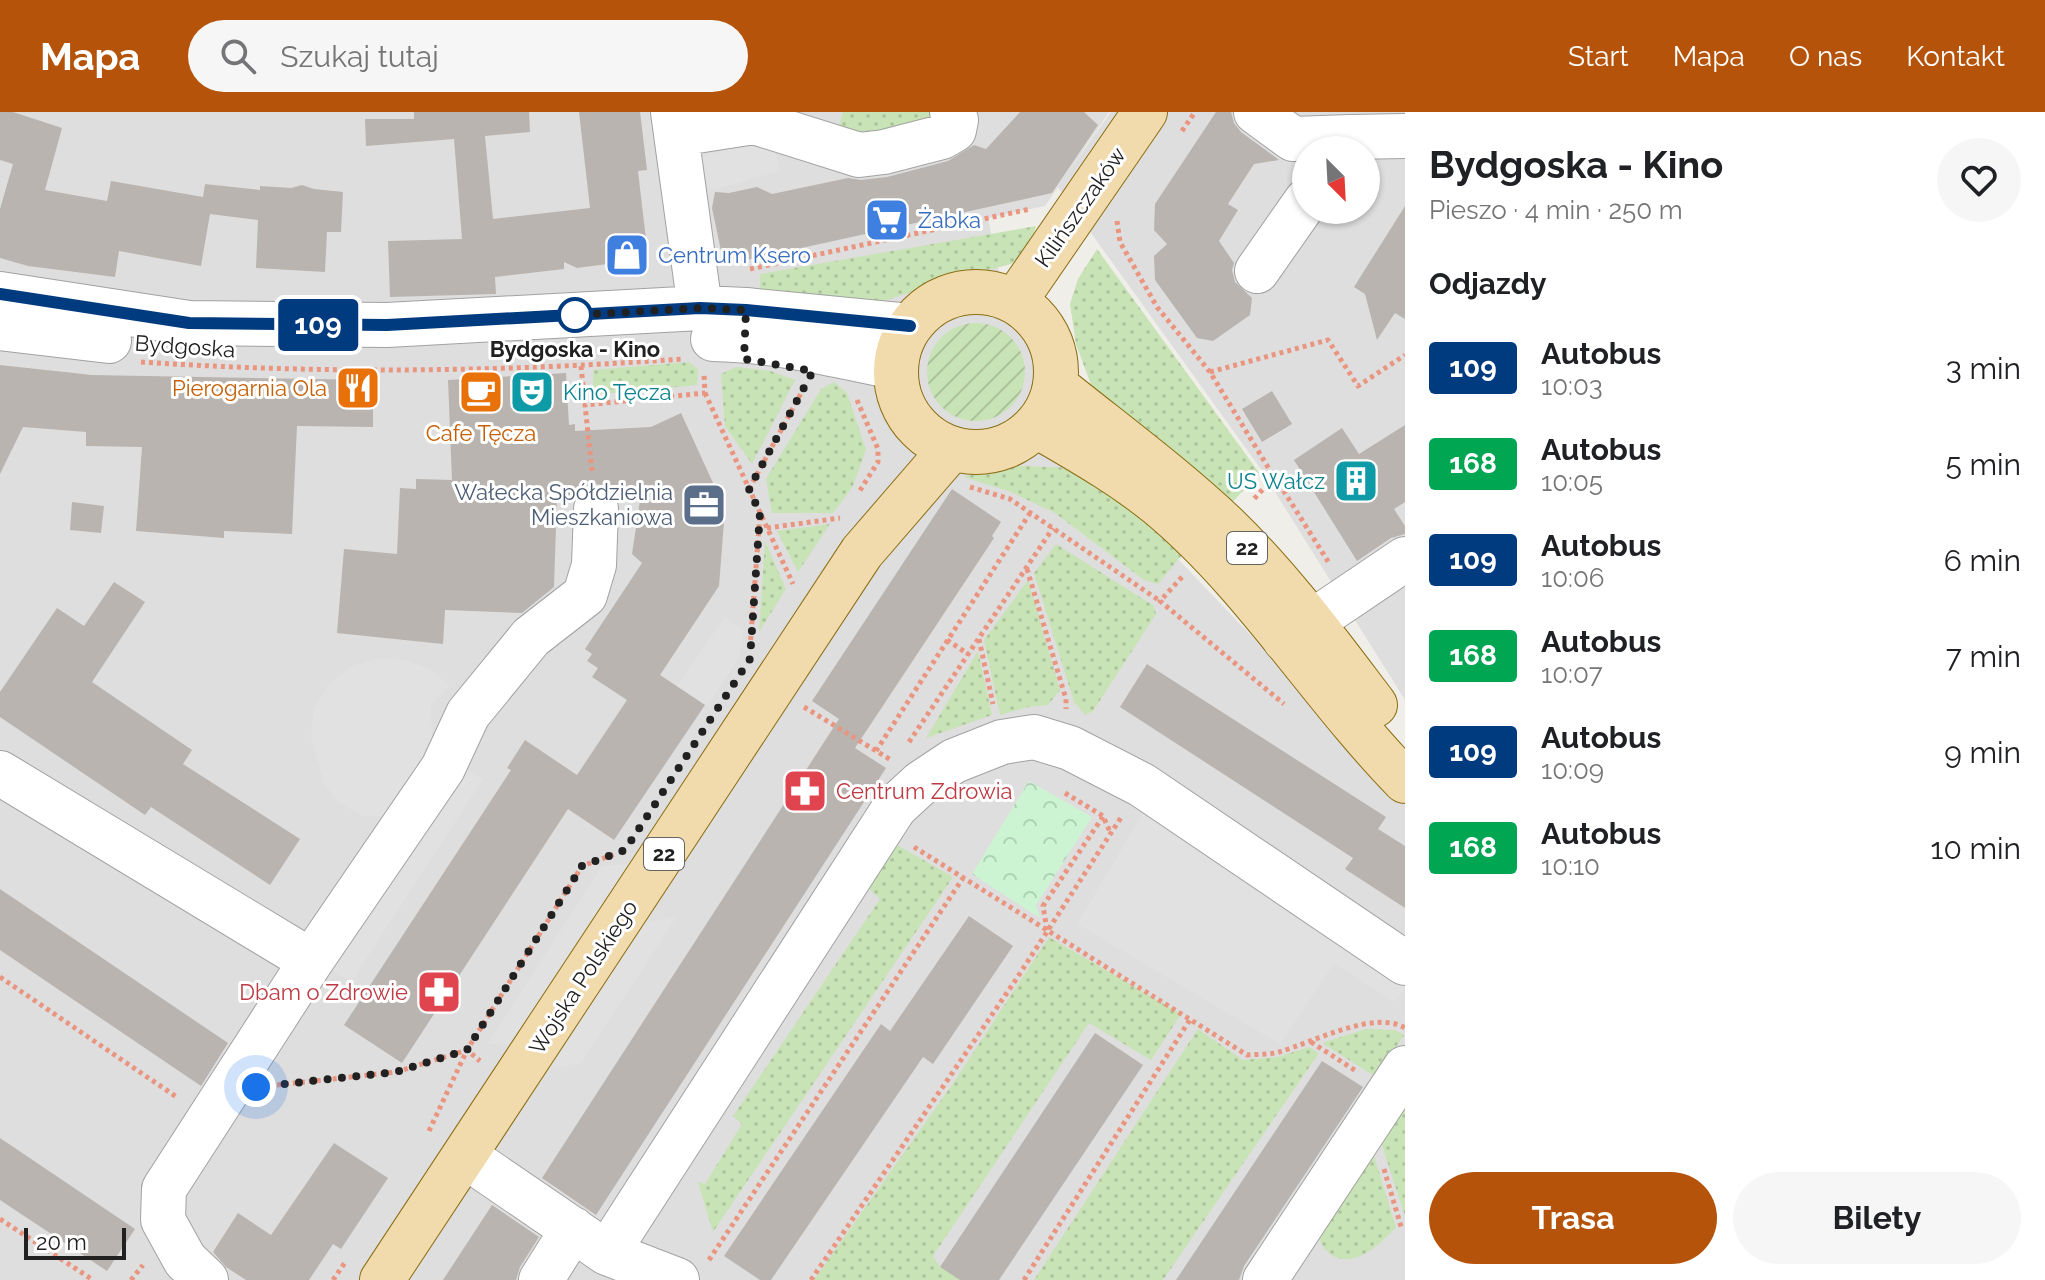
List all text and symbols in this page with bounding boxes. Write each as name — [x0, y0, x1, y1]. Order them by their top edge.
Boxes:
search box — [188, 20, 748, 92]
text: Mapa — [40, 34, 140, 79]
icon: search — [216, 34, 260, 78]
text: Szukaj tutaj — [280, 39, 439, 74]
text: Start — [1568, 40, 1629, 73]
text: Mapa — [1673, 40, 1745, 73]
text: O nas — [1789, 40, 1862, 73]
text: Kontakt — [1906, 40, 2005, 73]
north arrow — [1292, 136, 1380, 224]
map controls — [1292, 136, 1380, 224]
button: heart — [1937, 138, 2021, 222]
street label: Kilińszczaków — [1029, 142, 1131, 272]
text: Bydgoska - Kino — [1429, 142, 1723, 187]
text: Pieszo · 4 min · 250 m — [1429, 195, 1683, 225]
supermarket icon: Żabka — [863, 196, 911, 244]
place label: Żabka — [918, 207, 981, 233]
shop icon: Centrum Ksero — [603, 231, 651, 279]
place label: Centrum Ksero — [658, 242, 811, 268]
text: Odjazdy — [1429, 266, 1546, 301]
marker: Bydgoska - Kino — [558, 298, 592, 332]
line badge: 109 — [272, 299, 364, 351]
text: 109 — [294, 308, 342, 341]
street label: Bydgoska — [134, 330, 236, 362]
place label: Bydgoska - Kino — [490, 336, 660, 362]
text: Autobus — [1541, 336, 1661, 371]
text: 109 — [1449, 351, 1497, 384]
text: 3 min — [1946, 351, 2021, 386]
restaurant icon: Pierogarnia Ola — [334, 364, 382, 412]
cafe icon: Cafe Tęcza — [457, 368, 505, 416]
theatre icon: Kino Tęcza — [508, 368, 556, 416]
text: 10:03 — [1541, 371, 1603, 401]
place label: Pierogarnia Ola — [172, 375, 327, 401]
place label: Kino Tęcza — [563, 379, 672, 405]
place label: Cafe Tęcza — [426, 420, 536, 446]
text: Autobus — [1541, 432, 1661, 467]
text: 168 — [1449, 447, 1497, 480]
text: 5 min — [1945, 447, 2021, 482]
building icon: US Wałcz — [1332, 457, 1380, 505]
text: 10:05 — [1541, 467, 1603, 497]
place label: US Wałcz — [1227, 468, 1325, 494]
place label: Wałecka Spółdzielnia Mieszkaniowa — [454, 479, 673, 530]
office icon: Wałecka Spółdzielnia Mieszkaniowa — [680, 481, 728, 529]
text: Autobus — [1541, 528, 1661, 563]
road number: 22 — [1227, 532, 1267, 564]
text: 109 — [1449, 543, 1497, 576]
text: 6 min — [1944, 543, 2021, 578]
text: 10:06 — [1541, 563, 1605, 593]
text: Autobus — [1541, 624, 1661, 659]
text: 168 — [1449, 639, 1497, 672]
text: 7 min — [1946, 639, 2021, 674]
text: 10:07 — [1541, 659, 1603, 689]
text: Autobus — [1541, 720, 1661, 755]
text: 109 — [1449, 735, 1497, 768]
text: 9 min — [1944, 735, 2021, 770]
text: 10:09 — [1541, 755, 1604, 785]
pharmacy icon: Centrum Zdrowia — [781, 767, 829, 815]
place label: Centrum Zdrowia — [836, 778, 1013, 804]
text: Autobus — [1541, 816, 1661, 851]
text: 168 — [1449, 831, 1497, 864]
text: 10 min — [1931, 831, 2021, 866]
road number: 22 — [644, 838, 684, 870]
text: 10:10 — [1541, 851, 1600, 881]
street label: Wojska Polskiego — [523, 895, 643, 1059]
pharmacy icon: Dbam o Zdrowie — [415, 968, 463, 1016]
place label: Dbam o Zdrowie — [239, 979, 408, 1005]
your location — [236, 1067, 276, 1107]
button: Trasa — [1429, 1172, 1717, 1264]
button: Bilety — [1733, 1172, 2021, 1264]
scale bar — [24, 1224, 126, 1260]
text: 20 m — [36, 1229, 87, 1255]

